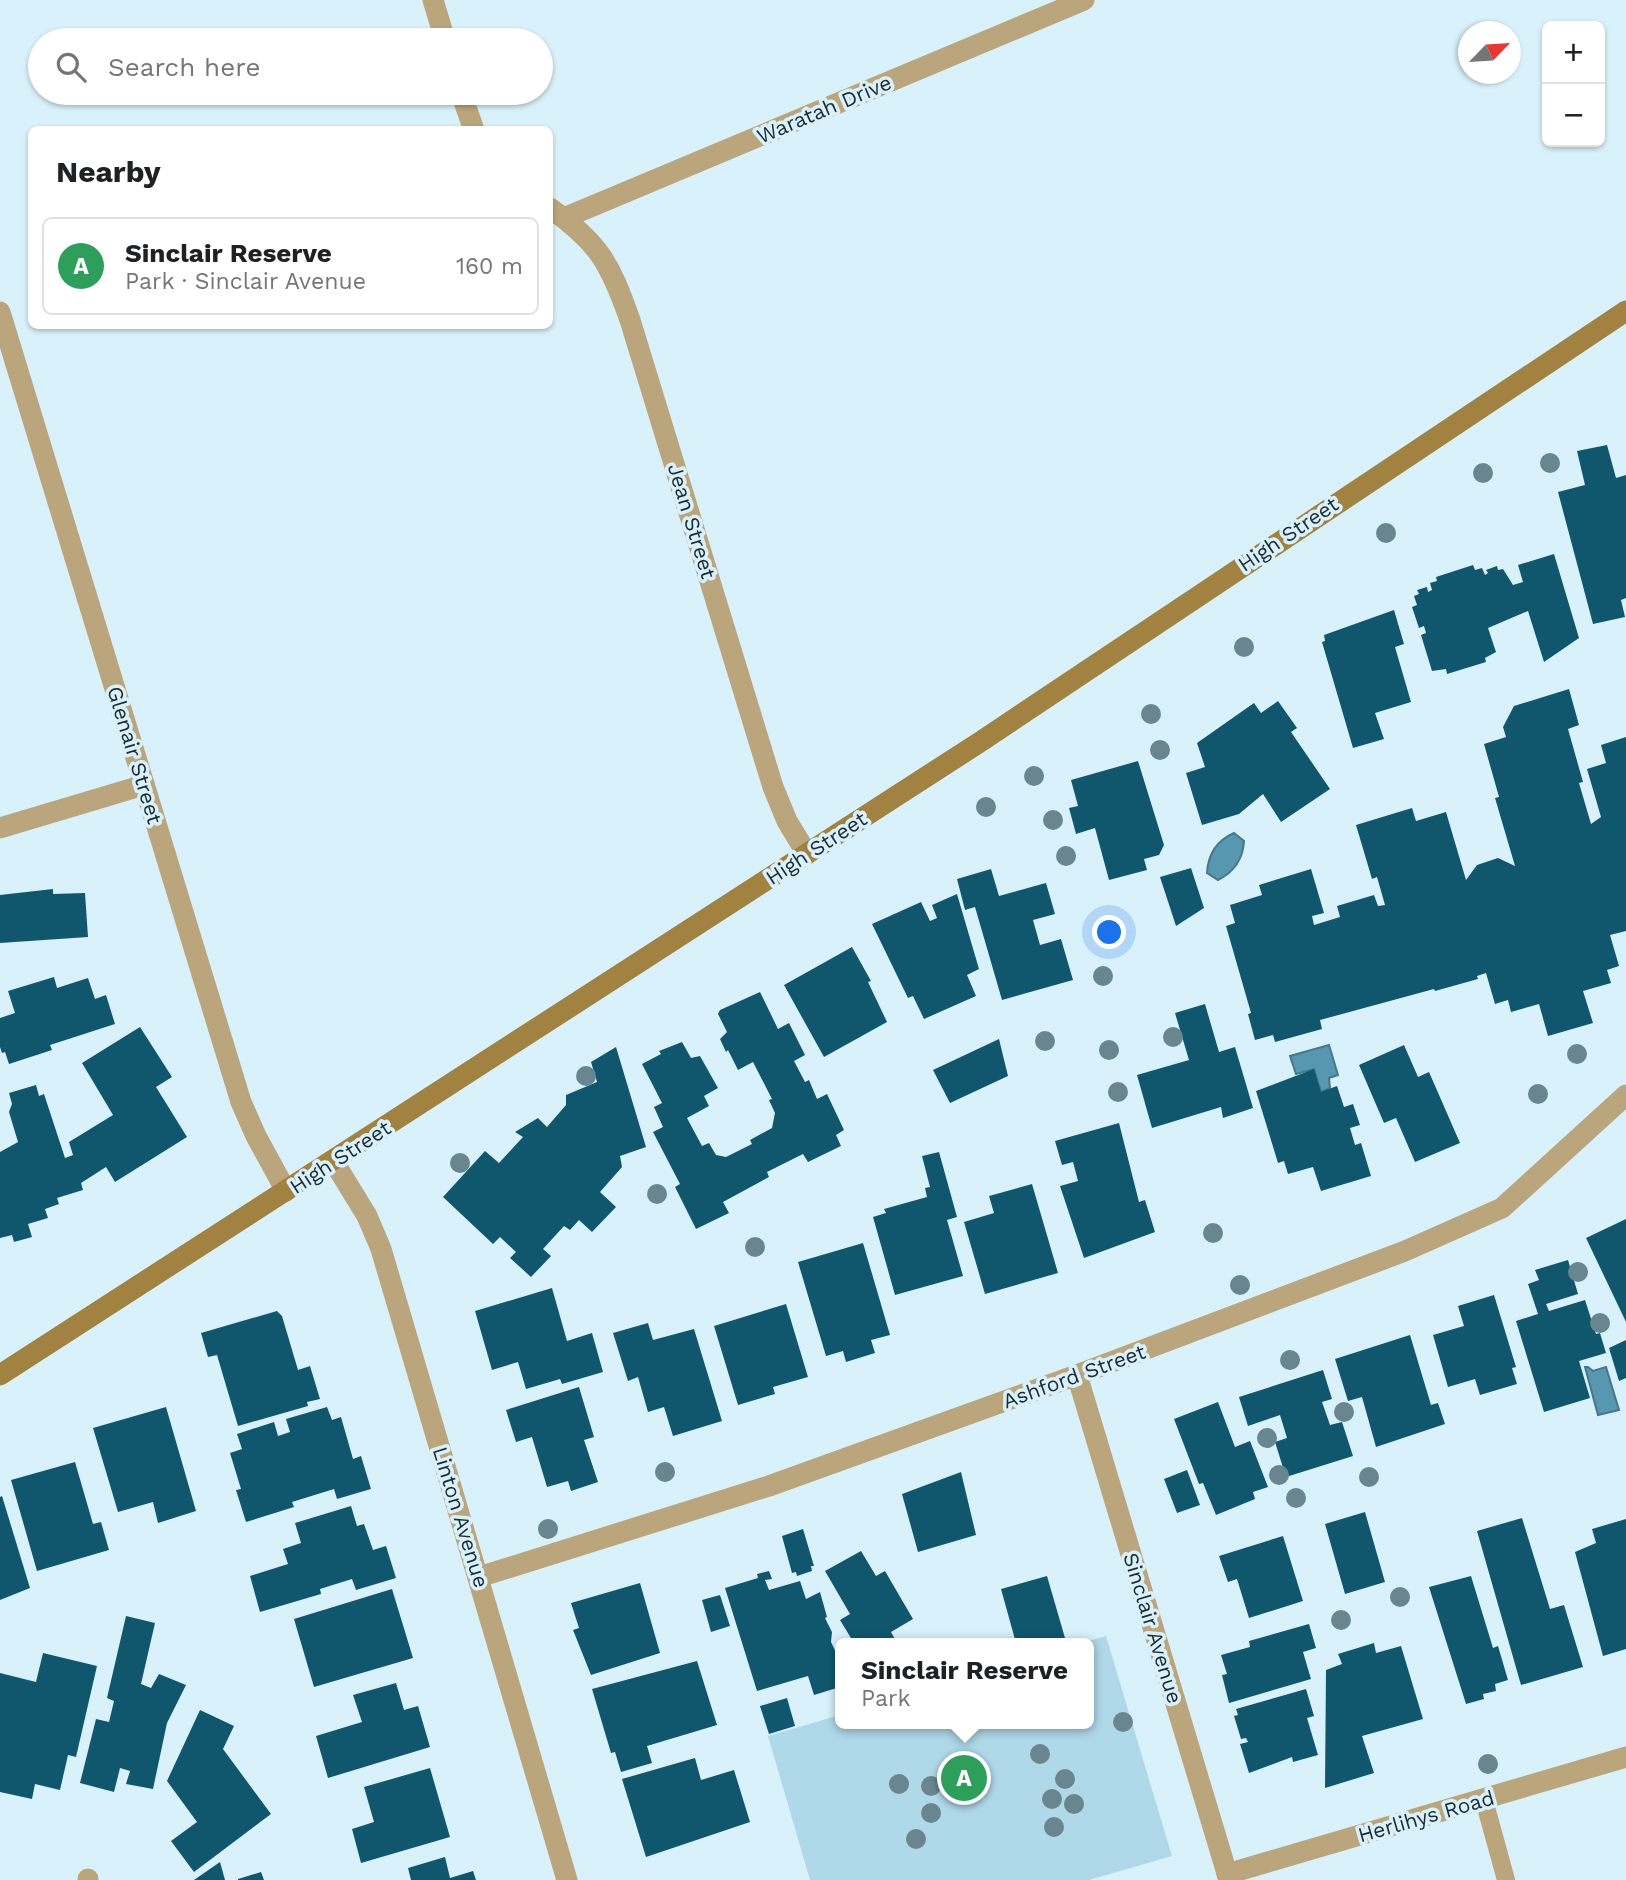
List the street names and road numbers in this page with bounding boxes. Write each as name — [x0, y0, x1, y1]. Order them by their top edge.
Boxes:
street label: Waratah Drive — [753, 69, 895, 149]
street label: Jean Street — [663, 460, 721, 582]
street label: High Street — [1233, 491, 1343, 577]
street label: Glenair Street — [102, 683, 168, 827]
street label: High Street — [761, 806, 871, 890]
street label: High Street — [285, 1115, 395, 1199]
street label: Ashford Street — [999, 1339, 1149, 1413]
street label: Linton Avenue — [428, 1444, 494, 1590]
street label: Sinclair Avenue — [1118, 1550, 1188, 1706]
street label: Herlihys Road — [1355, 1785, 1497, 1847]

